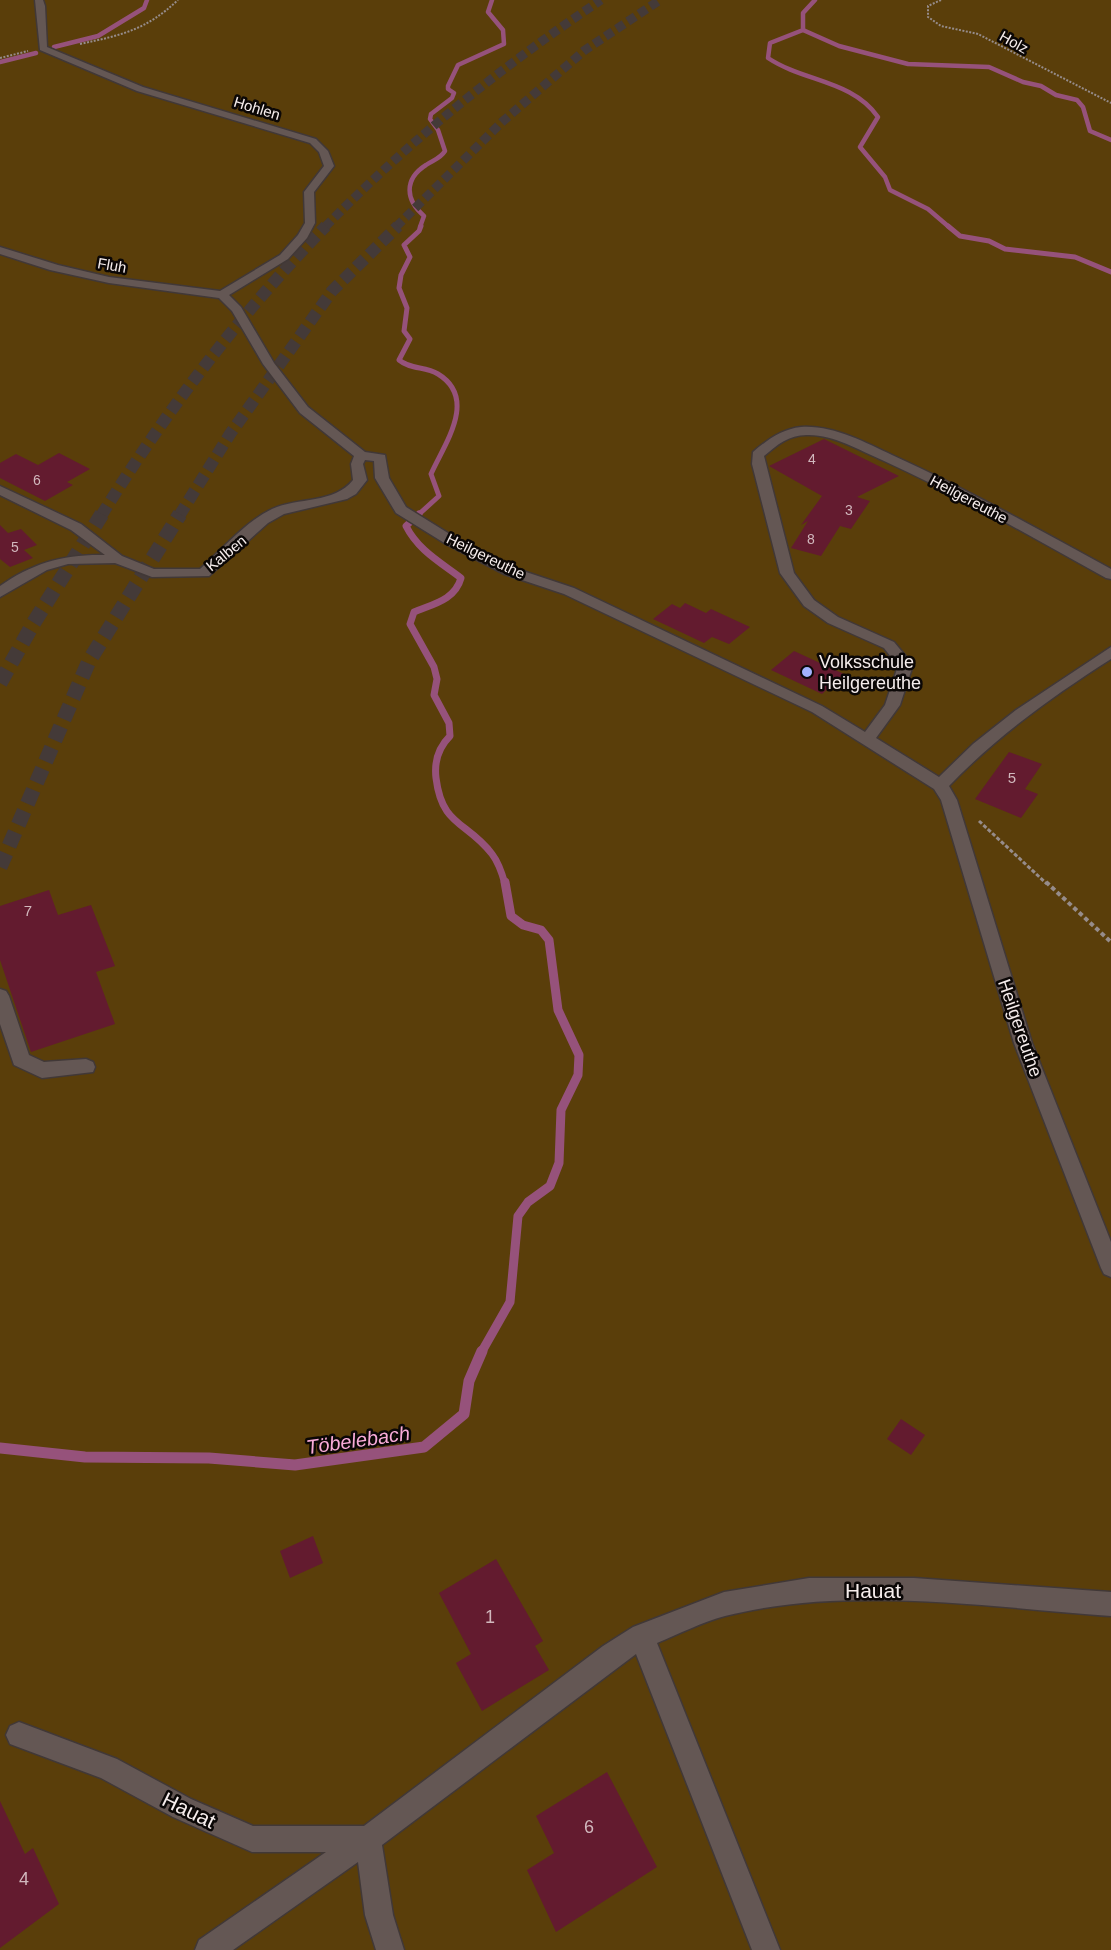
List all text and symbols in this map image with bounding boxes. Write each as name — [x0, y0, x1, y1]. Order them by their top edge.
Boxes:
street label: Holz — [997, 27, 1031, 57]
street label: Hohlen — [232, 93, 282, 123]
street label: Fluh — [96, 254, 128, 276]
house number: 4 — [808, 451, 816, 467]
house number: 6 — [33, 472, 41, 488]
street label: Heilgereuthe — [927, 472, 1011, 526]
house number: 3 — [845, 502, 853, 518]
street label: Heilgereuthe — [444, 530, 528, 582]
house number: 8 — [807, 531, 815, 547]
street label: Kalben — [202, 532, 250, 574]
house number: 5 — [11, 539, 19, 555]
place label: Volksschule Heilgereuthe — [819, 652, 921, 693]
marker: Volksschule Heilgereuthe — [800, 665, 814, 679]
house number: 5 — [1008, 769, 1016, 786]
house number: 7 — [24, 902, 32, 919]
street label: Heilgereuthe — [994, 976, 1046, 1080]
water label: Töbelebach — [305, 1422, 411, 1458]
street label: Hauat — [845, 1579, 901, 1602]
house number: 1 — [485, 1607, 495, 1627]
street label: Hauat — [159, 1787, 219, 1833]
house number: 6 — [584, 1817, 594, 1837]
house number: 4 — [19, 1869, 29, 1889]

